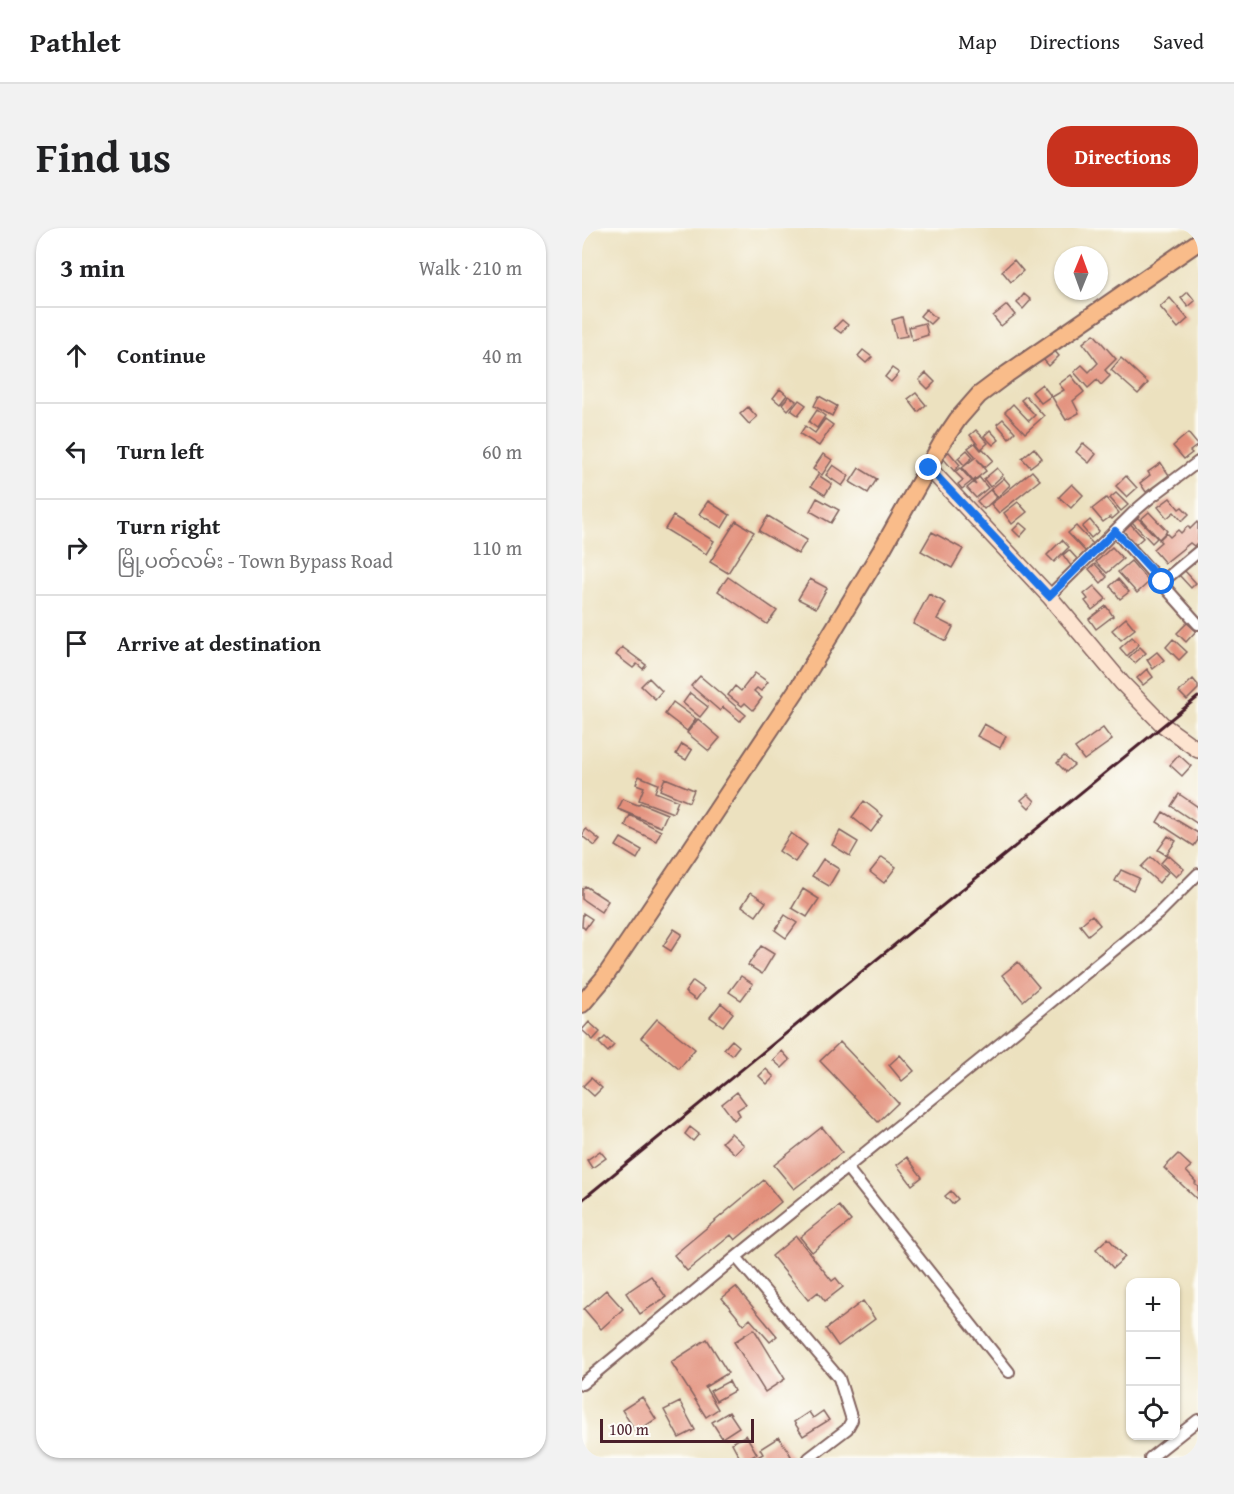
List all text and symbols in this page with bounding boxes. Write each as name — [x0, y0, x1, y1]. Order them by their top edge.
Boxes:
text: Pathlet — [30, 21, 121, 62]
text: Map — [958, 26, 997, 57]
text: Directions — [1030, 26, 1120, 57]
text: Saved — [1153, 26, 1204, 57]
text: Find us — [36, 126, 171, 187]
button: Directions — [1047, 126, 1198, 187]
north arrow — [1054, 246, 1108, 300]
text: 3 min — [60, 248, 125, 287]
text: Walk · 210 m — [419, 253, 522, 282]
icon: ahead — [60, 339, 93, 372]
text: Continue — [117, 339, 206, 371]
text: 40 m — [482, 341, 522, 370]
icon: left — [60, 435, 93, 468]
text: Turn left — [117, 435, 204, 467]
text: 60 m — [482, 437, 522, 466]
route end — [915, 454, 941, 480]
text: Turn right — [117, 510, 220, 542]
icon: right — [60, 531, 93, 564]
text: 110 m — [472, 533, 522, 562]
text: မြို့ပတ်လမ်း - Town Bypass Road — [117, 546, 393, 575]
route start — [1148, 568, 1174, 594]
icon: arrive — [60, 627, 93, 660]
text: Arrive at destination — [117, 627, 321, 659]
map controls — [1126, 1278, 1180, 1440]
button: + — [1126, 1278, 1180, 1332]
button: − — [1126, 1332, 1180, 1386]
button: locate — [1126, 1386, 1180, 1440]
scale bar — [600, 1416, 754, 1444]
text: 100 m — [609, 1417, 649, 1441]

